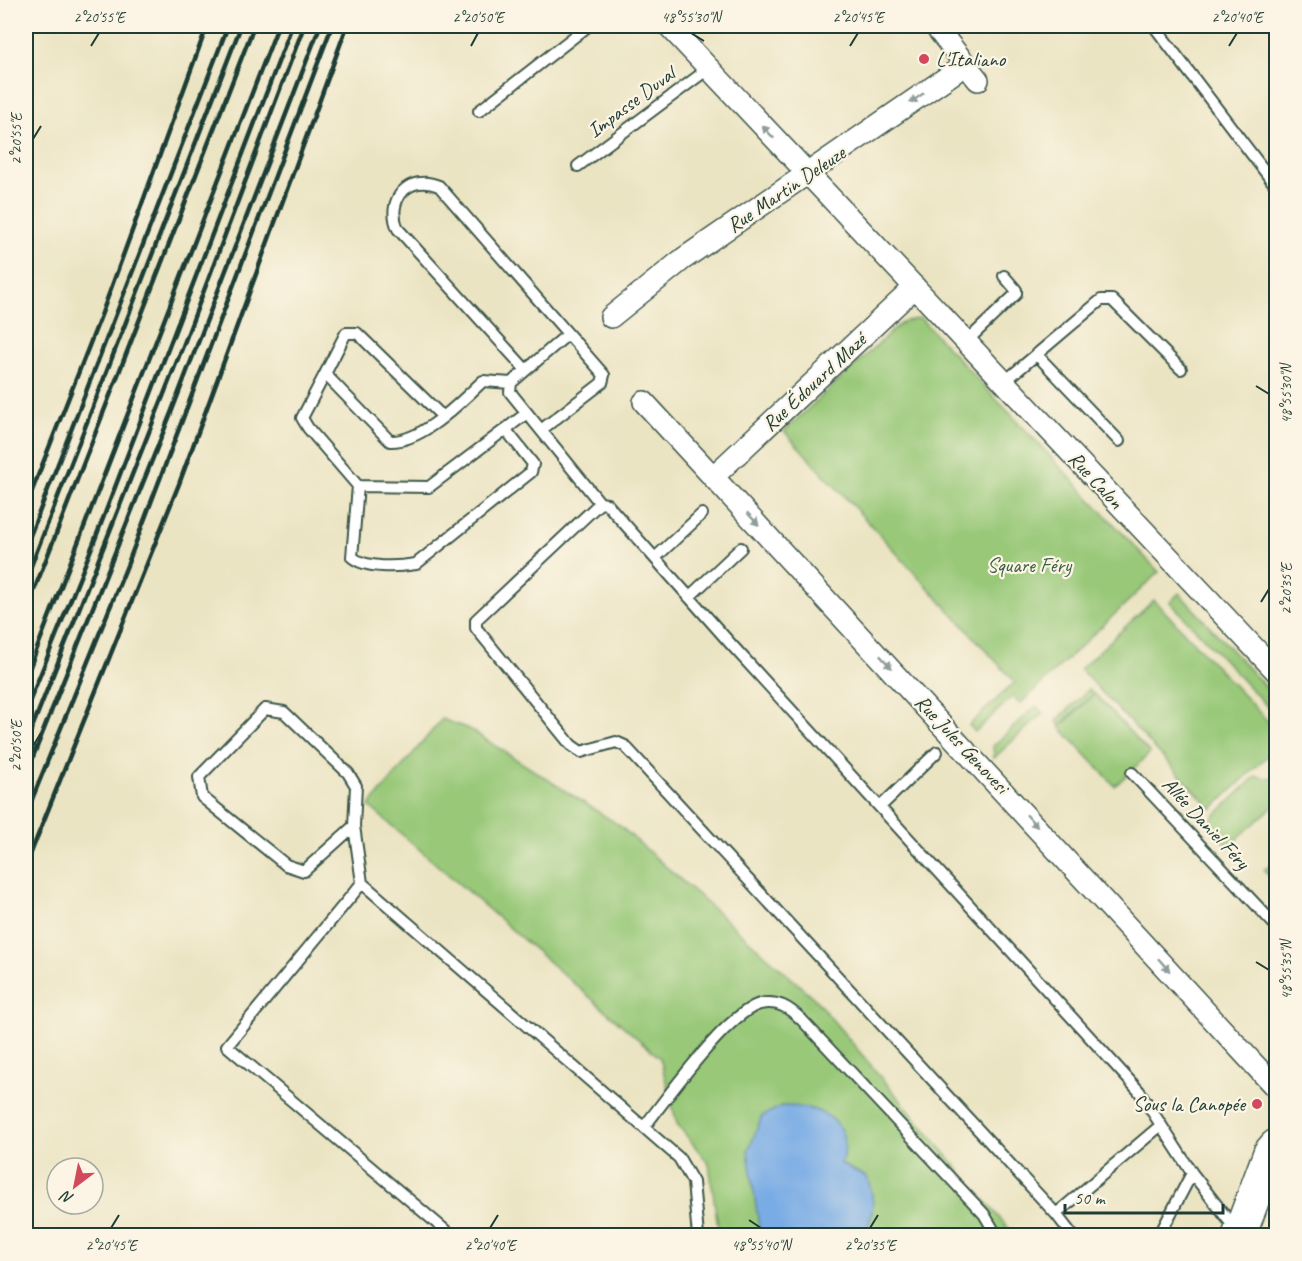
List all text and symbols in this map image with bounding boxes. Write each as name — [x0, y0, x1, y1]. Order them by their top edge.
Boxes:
text: 2°20'55"E — [73, 8, 127, 27]
text: 2°20'50"E — [452, 8, 506, 27]
text: 48°55'30"N — [661, 8, 724, 27]
text: 2°20'45"E — [832, 8, 886, 27]
text: 2°20'40"E — [1211, 8, 1265, 27]
place label: L'Italiano — [936, 46, 1007, 72]
marker: L'Italiano — [917, 52, 931, 66]
street label: Impasse Duval — [582, 59, 683, 143]
one-way arrow — [909, 92, 925, 103]
text: 2°20'55"E — [7, 111, 26, 165]
one-way arrow — [761, 125, 775, 140]
street label: Rue Martin Deleuze — [722, 139, 851, 238]
street label: Rue Édouard Mazé — [757, 325, 874, 437]
text: 48°55'30"N — [1277, 361, 1296, 424]
street label: Rue Calon — [1063, 446, 1130, 515]
one-way arrow — [746, 511, 759, 526]
park label: Square Féry — [987, 552, 1073, 578]
text: 2°20'35"E — [1277, 561, 1296, 615]
one-way arrow — [879, 654, 892, 669]
street label: Rue Jules Genovesi — [909, 689, 1017, 801]
text: 2°20'50"E — [7, 718, 26, 772]
street label: Allée Daniel Féry — [1157, 771, 1257, 876]
one-way arrow — [1025, 813, 1039, 828]
text: 48°55'35"N — [1277, 937, 1296, 1000]
one-way arrow — [1157, 957, 1171, 972]
place label: Sous la Canopée — [1133, 1091, 1247, 1117]
marker: Sous la Canopée — [1250, 1097, 1264, 1111]
north arrow — [45, 1156, 105, 1216]
scale bar — [1065, 1177, 1222, 1215]
text: N — [55, 1185, 77, 1209]
text: 50 m — [1074, 1187, 1107, 1209]
text: 2°20'45"E — [85, 1236, 139, 1255]
text: 2°20'40"E — [464, 1236, 518, 1255]
text: 48°55'40"N — [731, 1236, 794, 1255]
text: 2°20'35"E — [844, 1236, 898, 1255]

